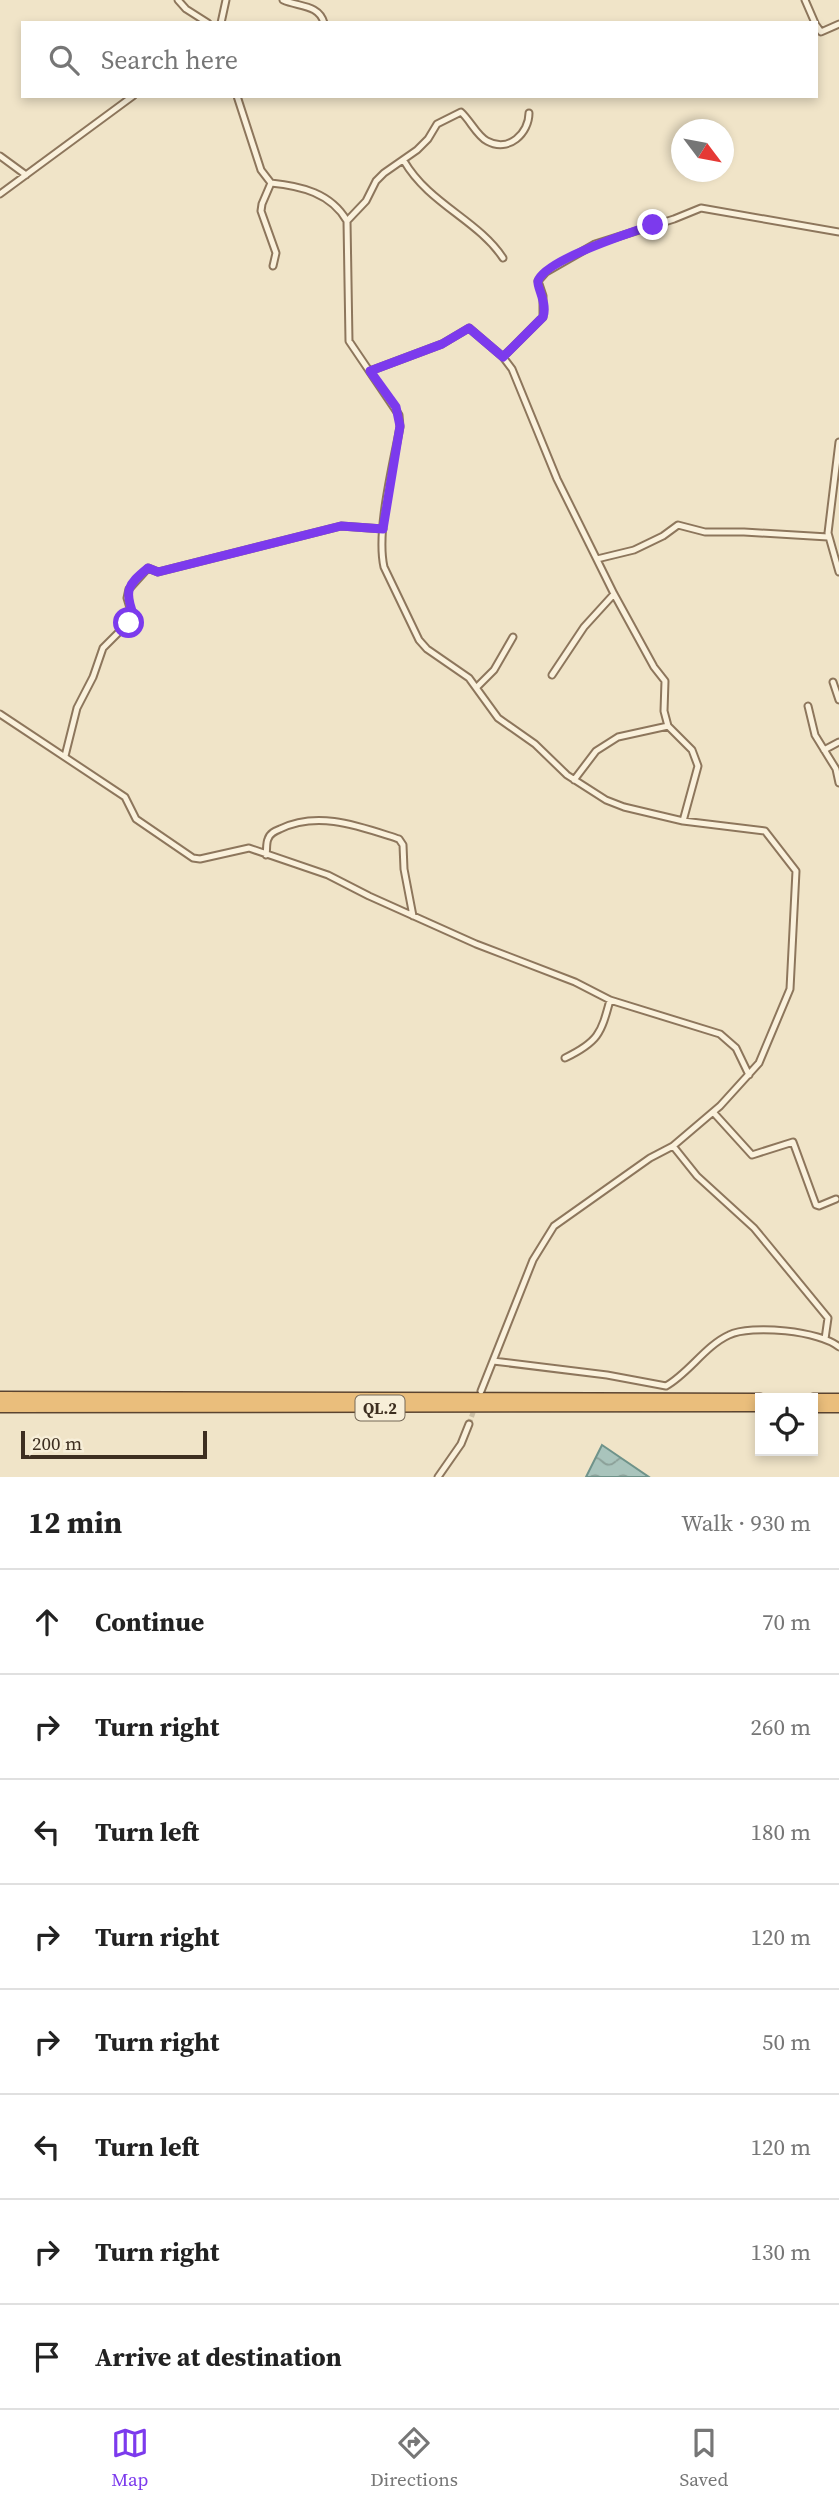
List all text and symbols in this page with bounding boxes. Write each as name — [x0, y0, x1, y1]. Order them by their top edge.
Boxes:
search box — [21, 21, 818, 98]
icon: search — [45, 41, 83, 79]
text: Search here — [101, 42, 238, 78]
north arrow — [671, 119, 734, 182]
route end — [637, 209, 668, 240]
route start — [113, 607, 144, 638]
map controls — [755, 1393, 818, 1456]
button: locate — [755, 1393, 818, 1456]
road number: QL.2 — [356, 1396, 404, 1420]
scale bar — [21, 1428, 206, 1460]
text: 200 m — [32, 1430, 82, 1456]
text: 12 min — [28, 1502, 122, 1543]
text: Walk · 930 m — [681, 1507, 811, 1539]
icon: ahead — [28, 1603, 66, 1641]
text: Continue — [95, 1604, 204, 1640]
text: 70 m — [762, 1606, 811, 1638]
icon: right — [28, 1708, 66, 1746]
text: Turn right — [95, 1709, 219, 1745]
text: 260 m — [750, 1711, 811, 1743]
icon: left — [28, 1813, 66, 1851]
text: Turn left — [95, 1814, 199, 1850]
text: 180 m — [750, 1816, 811, 1848]
icon: right — [28, 1918, 66, 1956]
text: Turn right — [95, 1919, 219, 1955]
text: 120 m — [750, 1921, 811, 1953]
icon: right — [28, 2023, 66, 2061]
text: Turn right — [95, 2024, 219, 2060]
text: 50 m — [762, 2026, 811, 2058]
icon: left — [28, 2128, 66, 2166]
text: Turn left — [95, 2129, 199, 2165]
text: 120 m — [750, 2131, 811, 2163]
icon: right — [28, 2233, 66, 2271]
text: Turn right — [95, 2234, 219, 2270]
text: 130 m — [750, 2236, 811, 2268]
icon: arrive — [28, 2338, 66, 2376]
text: Arrive at destination — [95, 2339, 342, 2375]
tab: Map — [111, 2424, 149, 2492]
tab: Directions — [370, 2424, 458, 2492]
tab: Saved — [680, 2424, 728, 2492]

